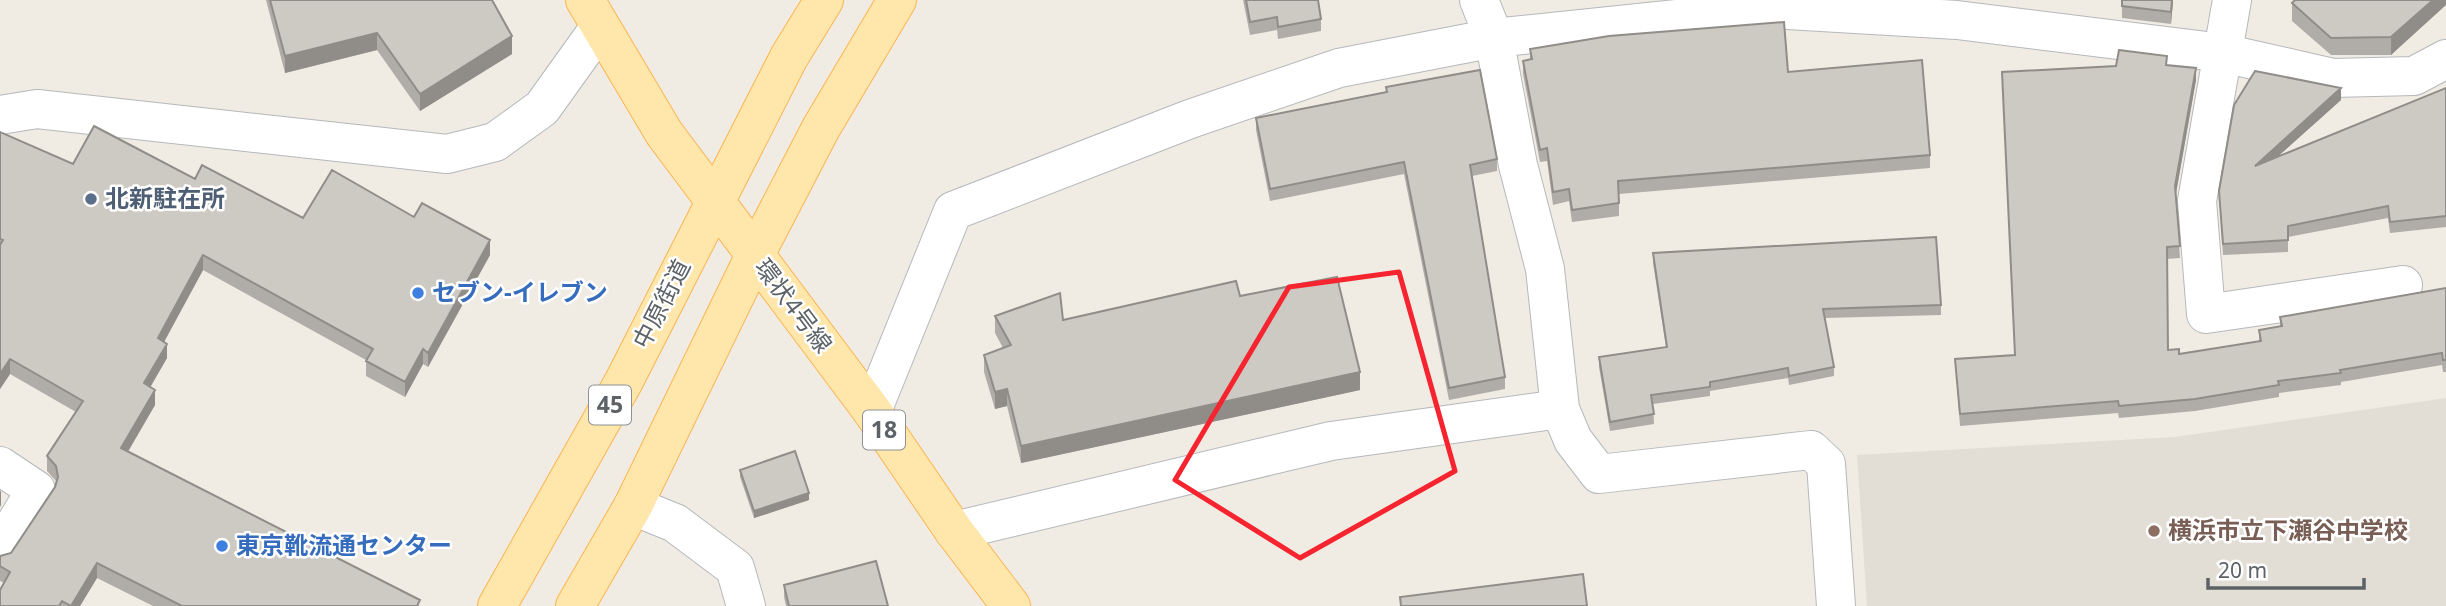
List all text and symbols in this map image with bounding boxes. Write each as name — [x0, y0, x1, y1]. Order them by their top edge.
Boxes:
place label: 北新駐在所 — [105, 181, 225, 214]
marker: 北新駐在所 — [83, 191, 99, 207]
street label: 環状4号線 — [748, 251, 840, 359]
street label: 中原街道 — [624, 253, 697, 354]
place label: セブン-イレブン — [432, 275, 608, 308]
marker: セブン-イレブン — [410, 285, 426, 301]
road number: 45 — [589, 386, 631, 424]
road number: 18 — [863, 410, 905, 450]
place label: 横浜市立下瀬谷中学校 — [2168, 513, 2408, 546]
marker: 横浜市立下瀬谷中学校 — [2146, 523, 2162, 539]
place label: 東京靴流通センター — [236, 528, 452, 561]
marker: 東京靴流通センター — [214, 538, 230, 554]
scale bar — [2208, 546, 2364, 590]
text: 20 m — [2218, 556, 2267, 584]

